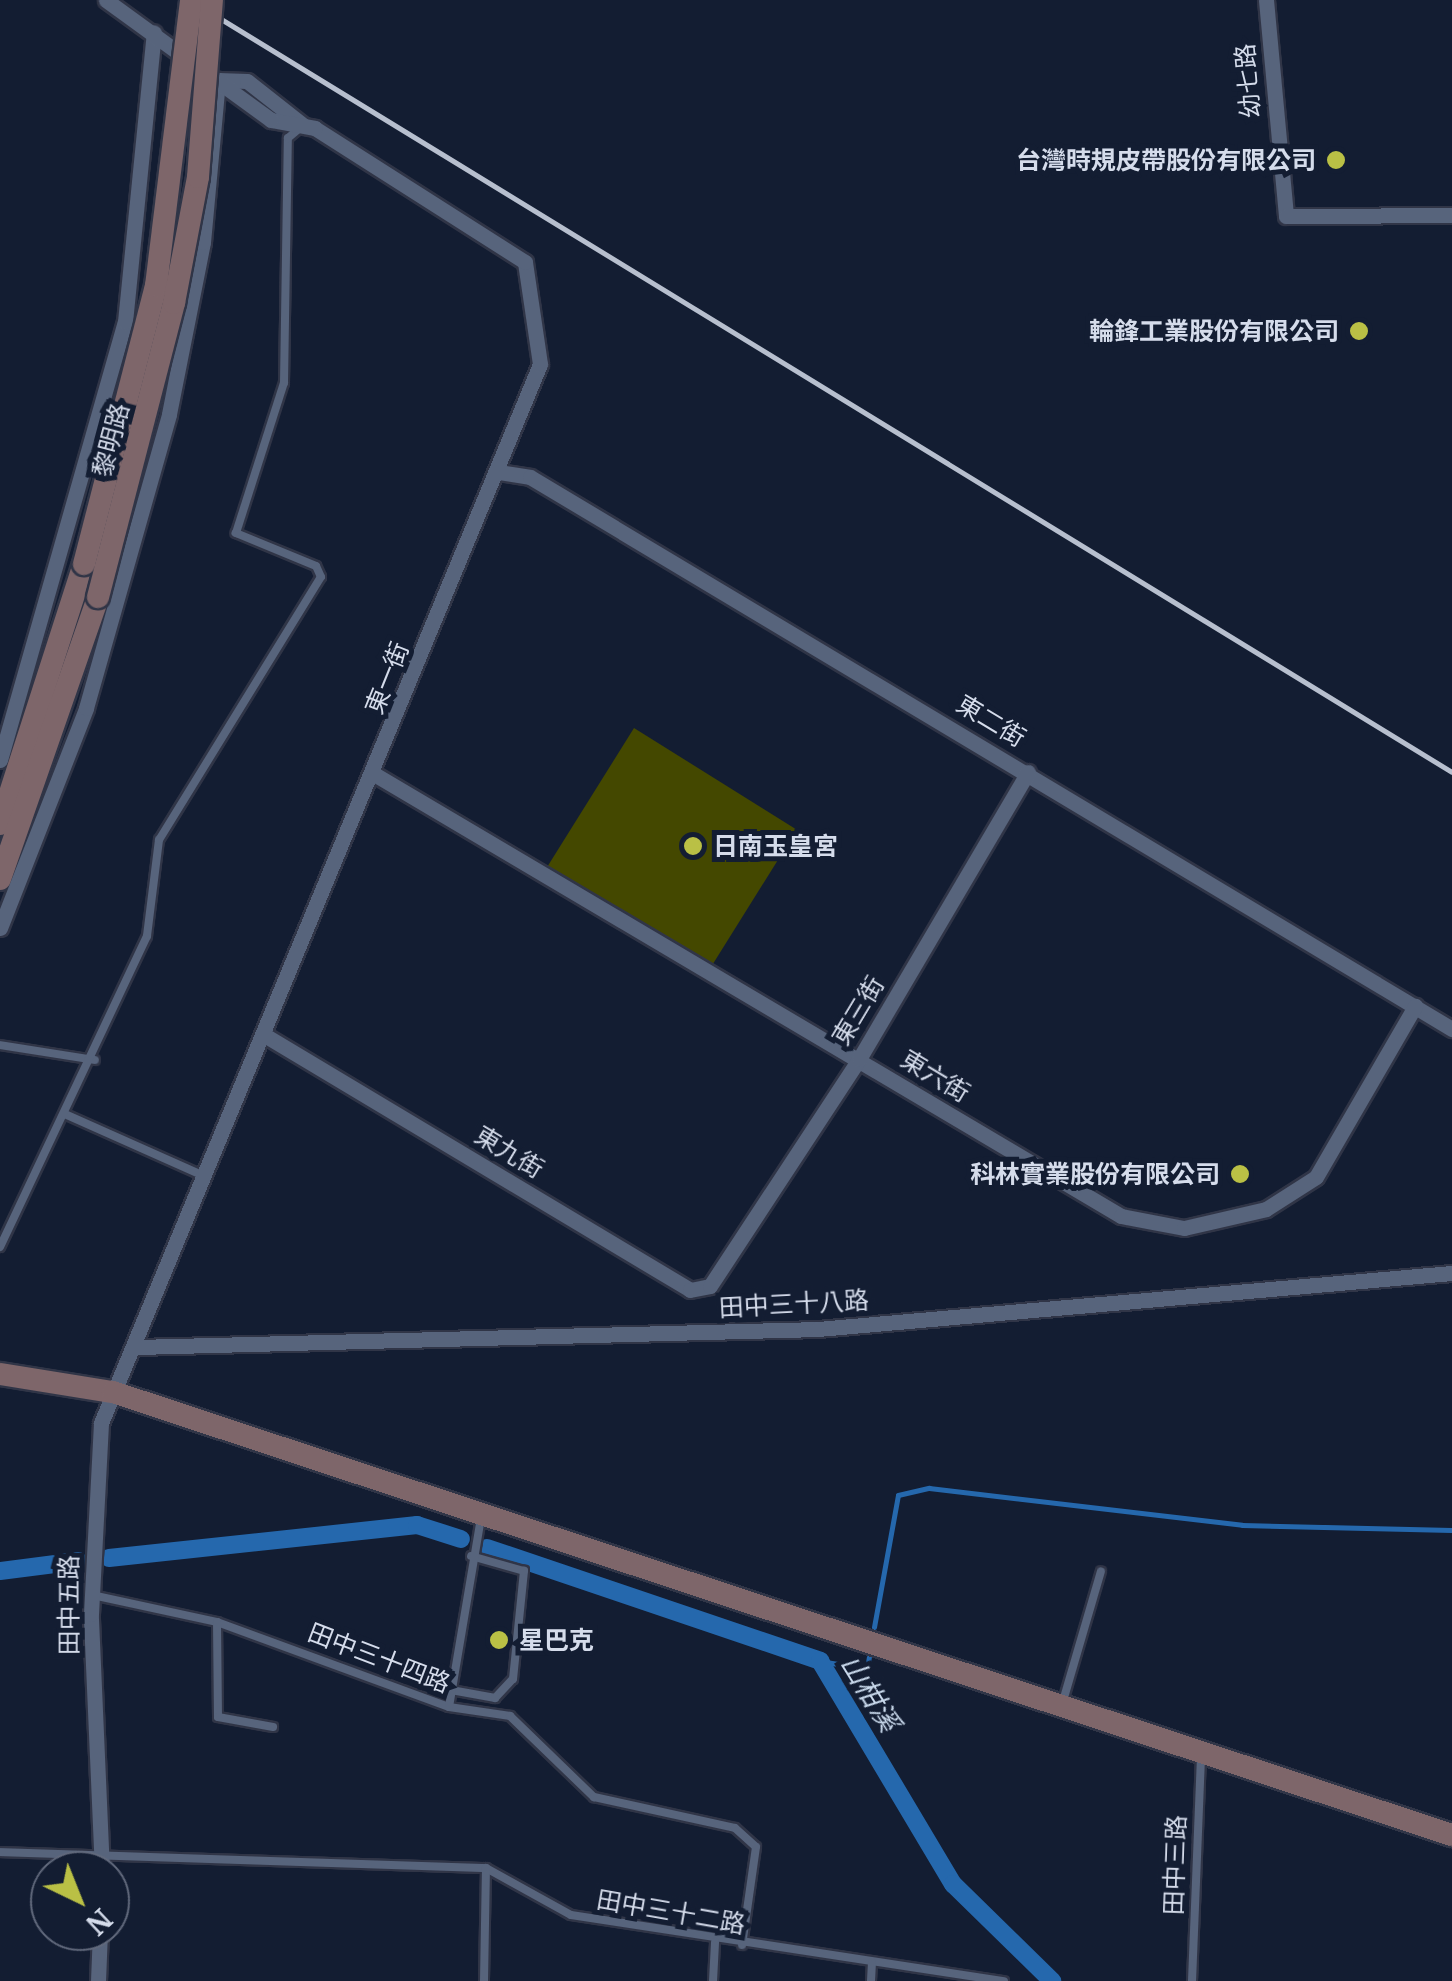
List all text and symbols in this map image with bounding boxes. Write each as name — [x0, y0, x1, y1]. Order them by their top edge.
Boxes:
street label: 幼七路 — [1230, 42, 1266, 120]
place label: 台灣時規皮帶股份有限公司 — [1016, 145, 1316, 175]
marker: 台灣時規皮帶股份有限公司 — [1325, 149, 1347, 171]
place label: 輪鋒工業股份有限公司 — [1089, 316, 1339, 346]
marker: 輪鋒工業股份有限公司 — [1348, 320, 1370, 342]
street label: 黎明路 — [87, 400, 135, 480]
street label: 東一街 — [359, 638, 415, 718]
street label: 東二街 — [951, 689, 1031, 753]
place label: 日南玉皇宮 — [713, 831, 838, 861]
marker: 日南玉皇宮 — [682, 835, 704, 857]
street label: 東三街 — [826, 971, 890, 1051]
street label: 東六街 — [895, 1044, 975, 1108]
street label: 東九街 — [469, 1120, 549, 1184]
place label: 科林實業股份有限公司 — [970, 1159, 1220, 1189]
marker: 科林實業股份有限公司 — [1229, 1163, 1251, 1185]
street label: 田中三十八路 — [718, 1285, 870, 1323]
street label: 田中五路 — [54, 1555, 84, 1655]
street label: 田中三十四路 — [304, 1617, 454, 1699]
place label: 星巴克 — [519, 1625, 594, 1655]
marker: 星巴克 — [488, 1629, 510, 1651]
water label: 山柑溪 — [833, 1648, 907, 1738]
street label: 田中三路 — [1158, 1815, 1192, 1915]
north arrow — [30, 1851, 130, 1951]
street label: 田中三十二路 — [595, 1884, 747, 1940]
text: N — [79, 1901, 119, 1942]

